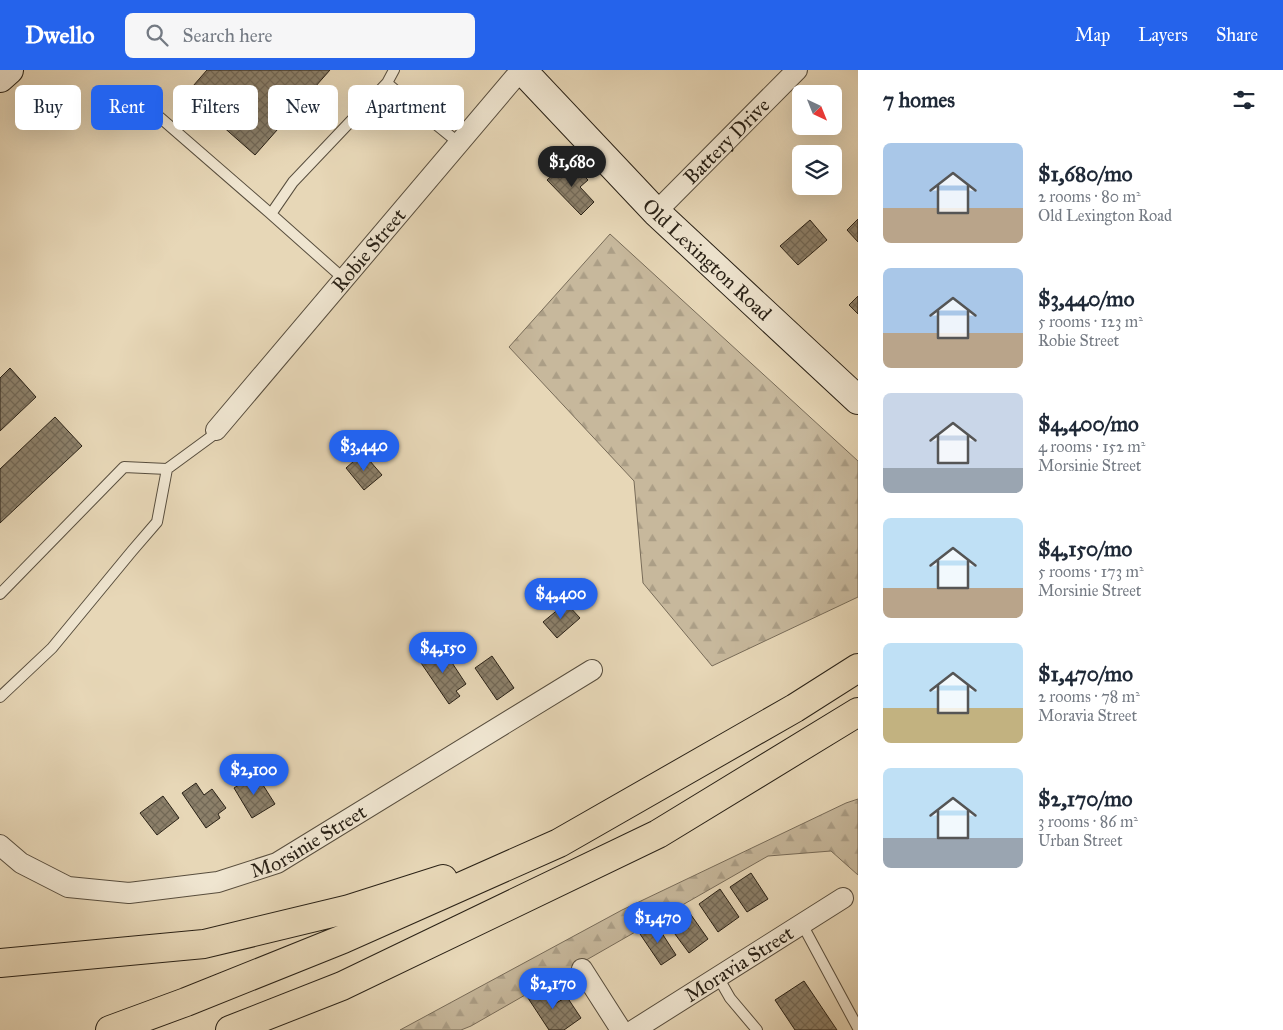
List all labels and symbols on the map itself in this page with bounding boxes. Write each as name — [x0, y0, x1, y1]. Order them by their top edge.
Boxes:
north arrow — [792, 85, 842, 135]
street label: Battery Drive — [679, 93, 774, 189]
pin: $1,680 — [531, 146, 613, 188]
street label: Old Lexington Road — [638, 194, 777, 325]
street label: Robie Street — [327, 203, 411, 296]
pin: $3,440 — [323, 430, 405, 472]
pin: $4,400 — [520, 578, 602, 620]
pin: $4,150 — [402, 632, 484, 674]
pin: $2,100 — [213, 754, 295, 796]
street label: Morsinie Street — [247, 799, 371, 883]
pin: $1,470 — [617, 902, 699, 944]
street label: Moravia Street — [680, 921, 798, 1007]
pin: $2,170 — [512, 968, 594, 1010]

